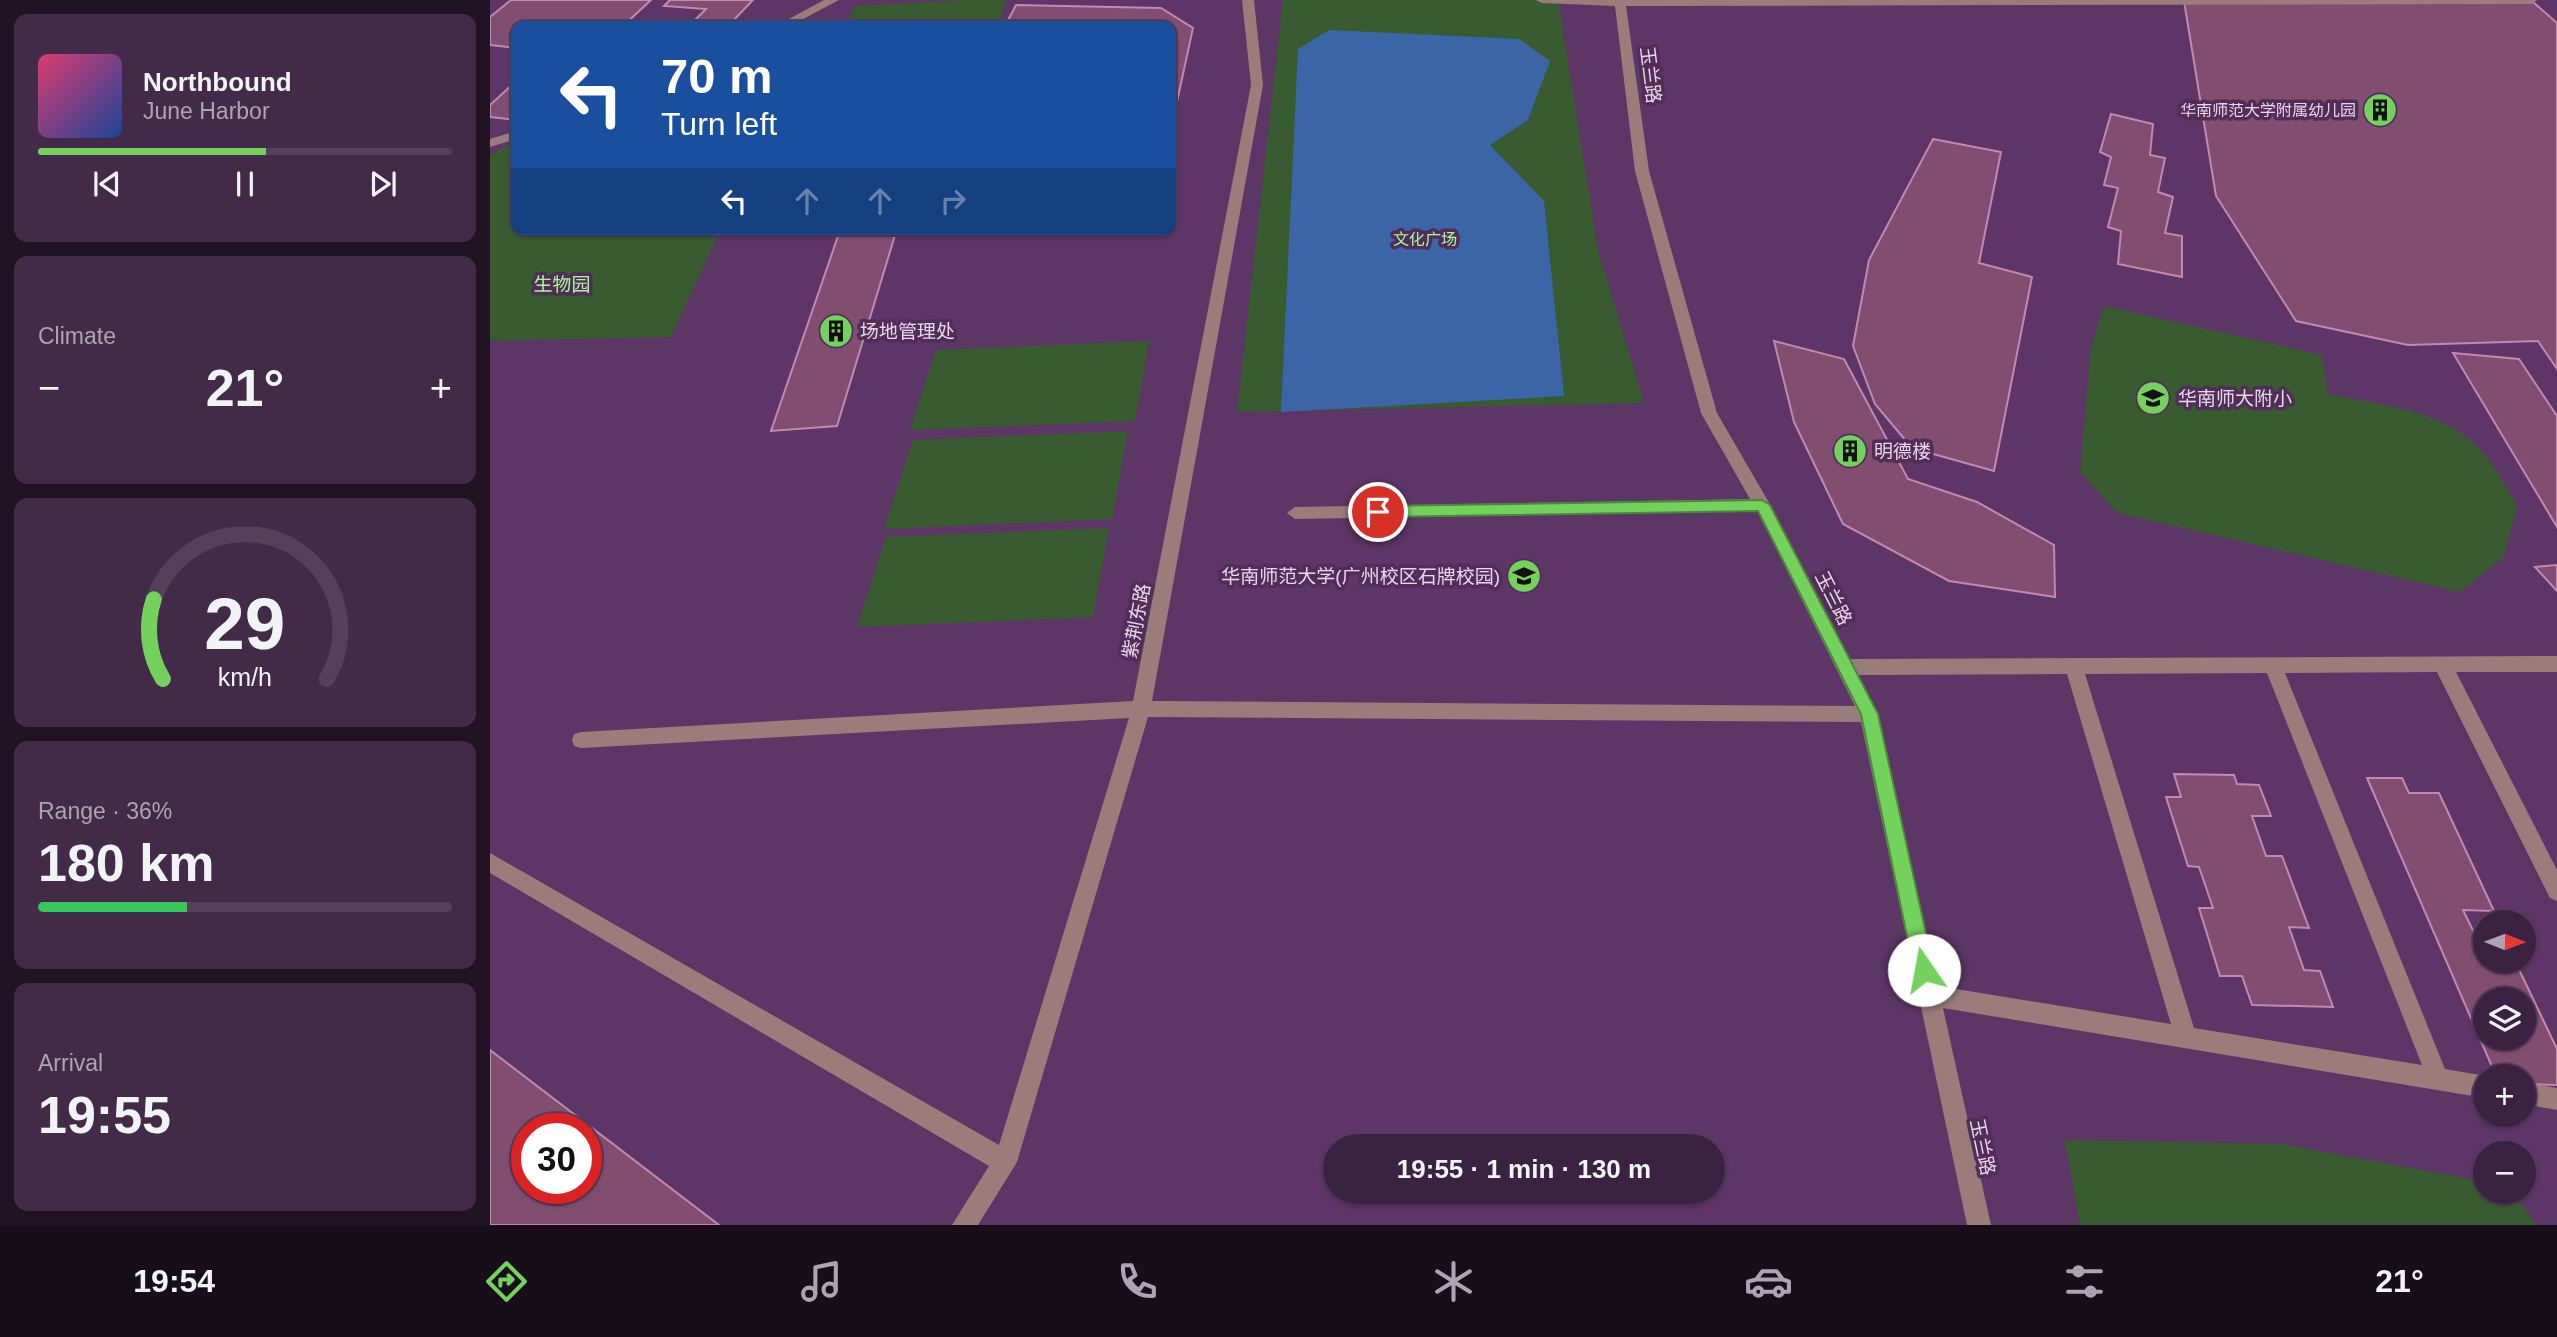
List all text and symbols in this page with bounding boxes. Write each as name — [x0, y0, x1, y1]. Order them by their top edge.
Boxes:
street label: 玉兰路 — [1637, 45, 1664, 105]
icon: left — [546, 49, 637, 140]
text: 70 m — [661, 49, 773, 103]
text: Northbound — [143, 67, 292, 97]
building icon: 华南师范大学附属幼儿园 — [2361, 91, 2399, 129]
text: June Harbor — [143, 98, 270, 124]
place label: 华南师范大学附属幼儿园 — [2180, 102, 2356, 119]
text: Turn left — [661, 106, 777, 142]
icon: previous — [88, 165, 126, 203]
icon: pause — [226, 165, 264, 203]
icon: next — [364, 165, 402, 203]
icon: left — [715, 182, 753, 220]
icon: ahead — [788, 182, 826, 220]
icon: ahead — [861, 182, 899, 220]
icon: right — [934, 182, 972, 220]
park label: 文化广场 — [1393, 231, 1457, 248]
park label: 生物园 — [533, 274, 591, 295]
building icon: 场地管理处 — [817, 312, 855, 350]
place label: 场地管理处 — [860, 321, 955, 342]
text: Climate — [38, 323, 116, 349]
text: 21° — [206, 359, 284, 417]
text: − — [38, 367, 60, 409]
text: + — [430, 367, 452, 409]
school or university icon: 华南师大附小 — [2134, 379, 2172, 417]
place label: 华南师大附小 — [2178, 388, 2292, 409]
building icon: 明德楼 — [1831, 432, 1869, 470]
place label: 明德楼 — [1874, 441, 1931, 462]
pin — [1348, 482, 1408, 542]
icon: arrive — [1359, 493, 1397, 531]
school or university icon: 华南师范大学(广州校区石牌校园) — [1505, 557, 1543, 595]
place label: 华南师范大学(广州校区石牌校园) — [1221, 566, 1500, 587]
street label: 玉兰路 — [1811, 568, 1856, 628]
street label: 紫荆东路 — [1119, 582, 1154, 660]
text: 29 — [205, 583, 285, 664]
text: km/h — [218, 662, 272, 690]
text: Range · 36% — [38, 798, 172, 824]
text: 180 km — [38, 834, 214, 892]
north arrow — [2473, 910, 2536, 973]
map controls — [2473, 910, 2536, 1204]
position arrow — [1887, 933, 1961, 1007]
button: layers — [2473, 987, 2536, 1050]
text: Arrival — [38, 1050, 103, 1076]
button: + — [2473, 1064, 2536, 1127]
text: 19:55 — [38, 1086, 171, 1144]
speed limit sign: 30 — [511, 1113, 602, 1204]
street label: 玉兰路 — [1966, 1117, 1999, 1177]
button: − — [2473, 1141, 2536, 1204]
text: 19:55 · 1 min · 130 m — [1397, 1154, 1651, 1184]
icon: directions — [482, 1257, 531, 1306]
icon: music — [797, 1257, 846, 1306]
icon: phone — [1113, 1257, 1162, 1306]
icon: climate — [1429, 1257, 1478, 1306]
icon: car — [1744, 1257, 1793, 1306]
icon: filters — [2060, 1257, 2109, 1306]
text: 19:54 — [133, 1263, 215, 1299]
text: 21° — [2375, 1263, 2424, 1299]

